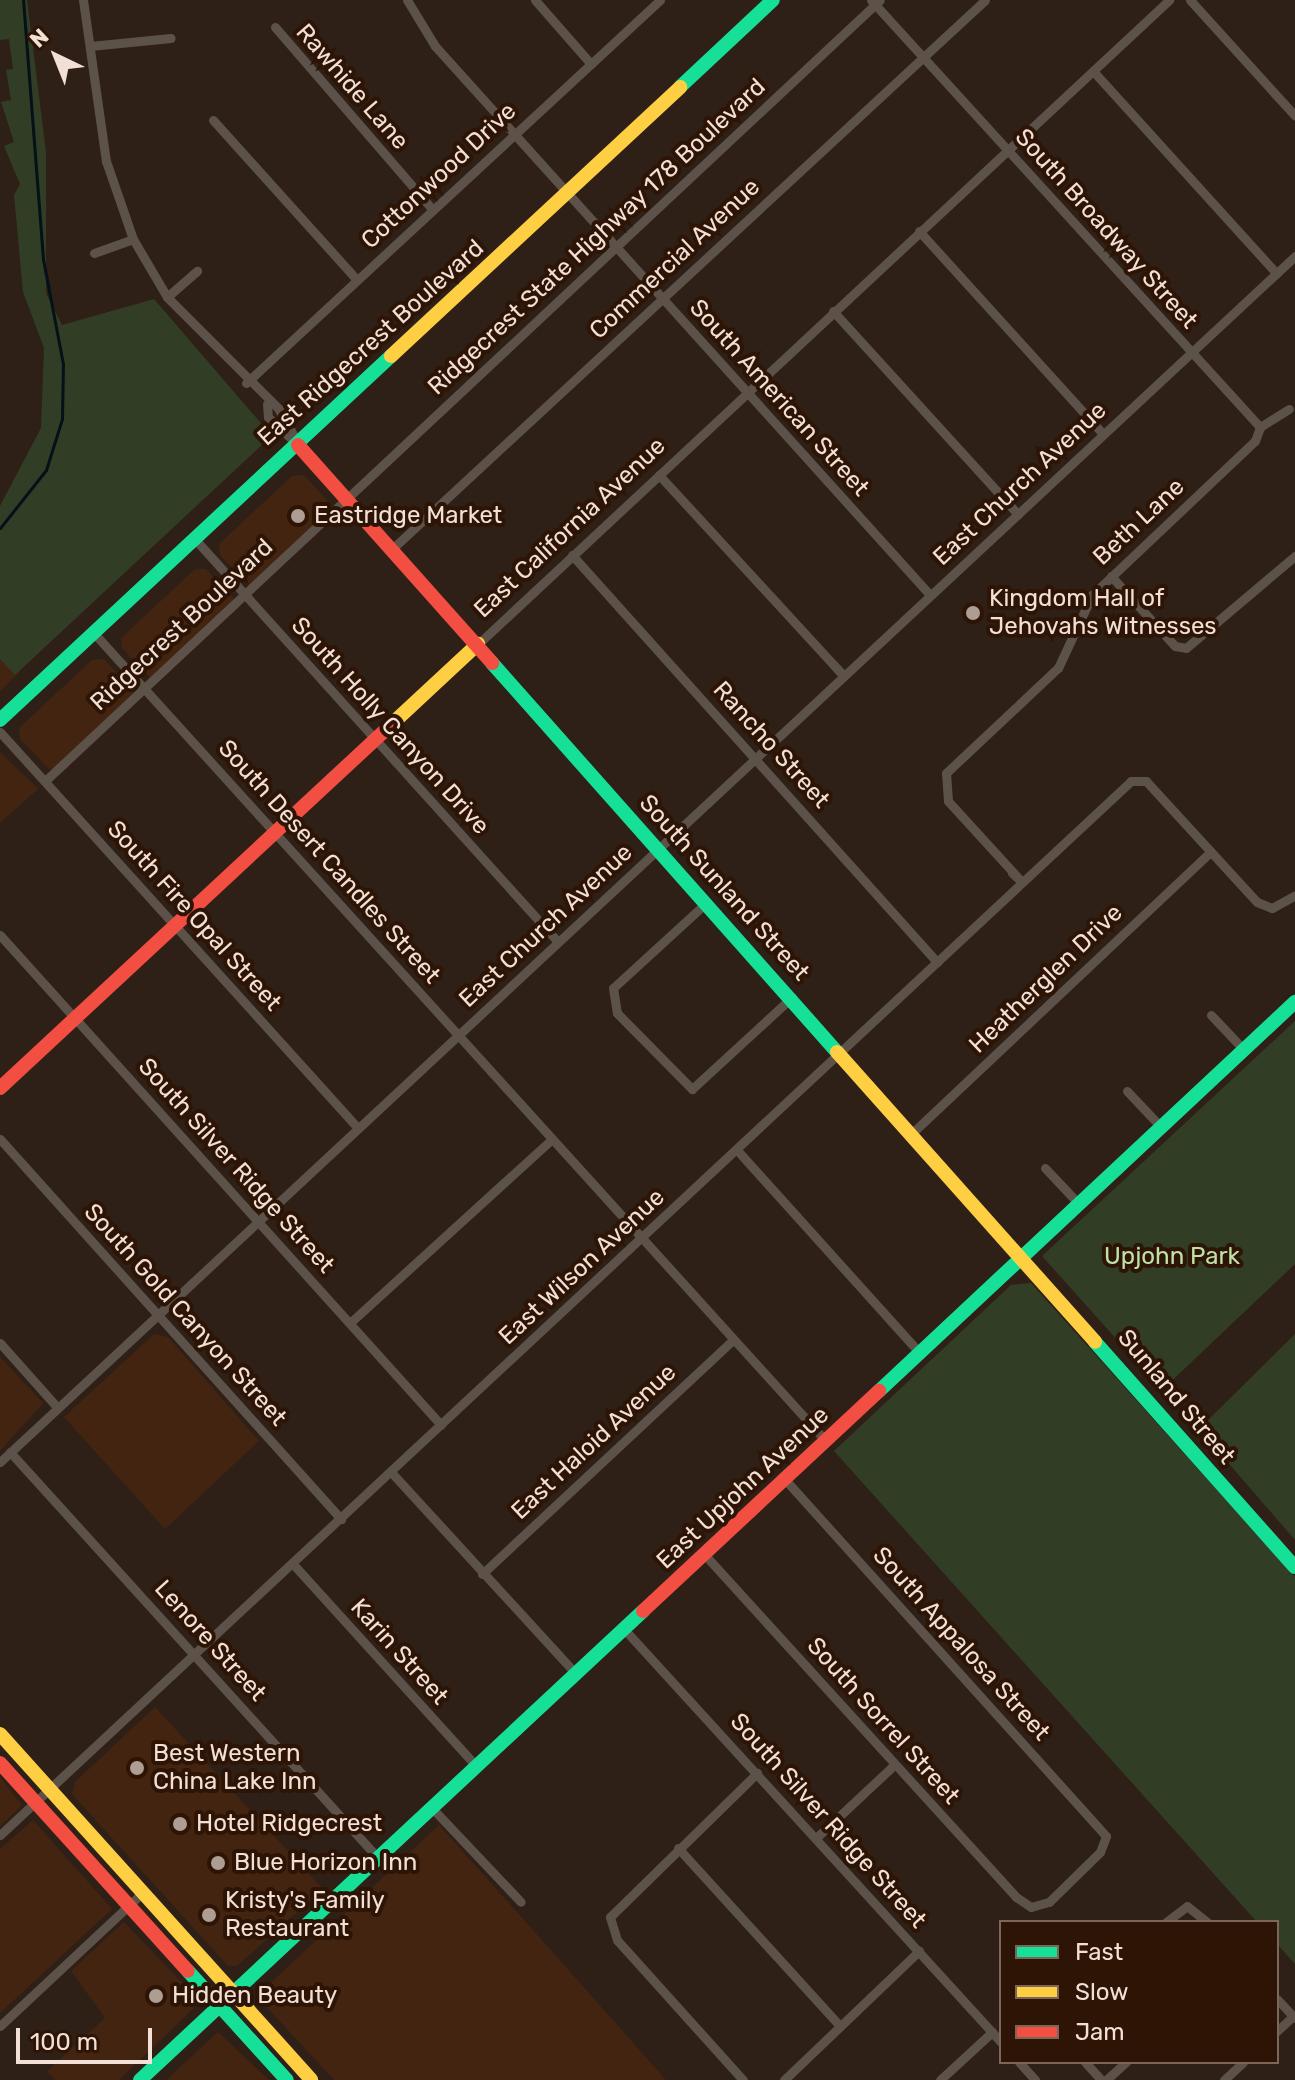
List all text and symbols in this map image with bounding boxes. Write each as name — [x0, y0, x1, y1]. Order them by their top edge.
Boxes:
north arrow — [16, 16, 96, 96]
street label: Rawhide Lane — [290, 18, 414, 156]
text: N — [24, 23, 54, 53]
street label: Ridgecrest State Highway 178 Boulevard — [422, 72, 772, 402]
street label: Cottonwood Drive — [356, 97, 522, 255]
street label: South Broadway Street — [1008, 123, 1204, 335]
street label: Commercial Avenue — [584, 172, 766, 346]
street label: East Ridgecrest Boulevard — [252, 234, 490, 452]
street label: South American Street — [683, 294, 875, 502]
street label: East Church Avenue — [927, 396, 1113, 572]
street label: East California Avenue — [468, 432, 672, 624]
street label: Beth Lane — [1087, 473, 1191, 571]
place label: Eastridge Market — [314, 502, 502, 530]
marker: Eastridge Market — [289, 507, 307, 525]
street label: Ridgecrest Boulevard — [85, 533, 279, 717]
place label: Kingdom Hall of Jehovahs Witnesses — [989, 585, 1217, 641]
marker: Kingdom Hall of Jehovahs Witnesses — [964, 604, 982, 622]
street label: South Holly Canyon Drive — [285, 611, 495, 841]
street label: Rancho Street — [707, 676, 835, 814]
street label: South Desert Candles Street — [212, 734, 446, 990]
street label: South Sunland Street — [633, 789, 815, 987]
street label: South Fire Opal Street — [101, 815, 287, 1017]
street label: East Church Avenue — [453, 838, 639, 1014]
street label: Heatherglen Drive — [963, 899, 1129, 1059]
street label: South Silver Ridge Street — [132, 1052, 340, 1280]
street label: East Wilson Avenue — [493, 1183, 671, 1351]
street label: South Gold Canyon Street — [78, 1198, 292, 1432]
park label: Upjohn Park — [1104, 1243, 1240, 1271]
street label: Sunland Street — [1111, 1324, 1241, 1470]
street label: East Haloid Avenue — [505, 1358, 683, 1526]
street label: East Upjohn Avenue — [651, 1401, 835, 1575]
street label: South Appalosa Street — [866, 1541, 1056, 1747]
street label: Lenore Street — [148, 1575, 272, 1707]
street label: Karin Street — [344, 1593, 454, 1711]
street label: South Sorrel Street — [801, 1632, 965, 1810]
street label: South Silver Ridge Street — [724, 1707, 932, 1935]
place label: Best Western China Lake Inn — [153, 1740, 317, 1796]
marker: Best Western China Lake Inn — [128, 1759, 146, 1777]
place label: Hotel Ridgecrest — [196, 1810, 382, 1838]
marker: Hotel Ridgecrest — [171, 1815, 189, 1833]
place label: Blue Horizon Inn — [234, 1849, 417, 1877]
marker: Blue Horizon Inn — [209, 1854, 227, 1872]
place label: Kristy's Family Restaurant — [225, 1887, 385, 1943]
marker: Kristy's Family Restaurant — [200, 1906, 218, 1924]
legend — [999, 1920, 1279, 2064]
text: Fast — [1075, 1938, 1123, 1966]
text: Slow — [1075, 1978, 1128, 2006]
place label: Hidden Beauty — [172, 1982, 337, 2010]
marker: Hidden Beauty — [147, 1987, 165, 2005]
scale bar — [20, 2012, 156, 2062]
text: Jam — [1075, 2018, 1125, 2046]
text: 100 m — [30, 2028, 98, 2056]

